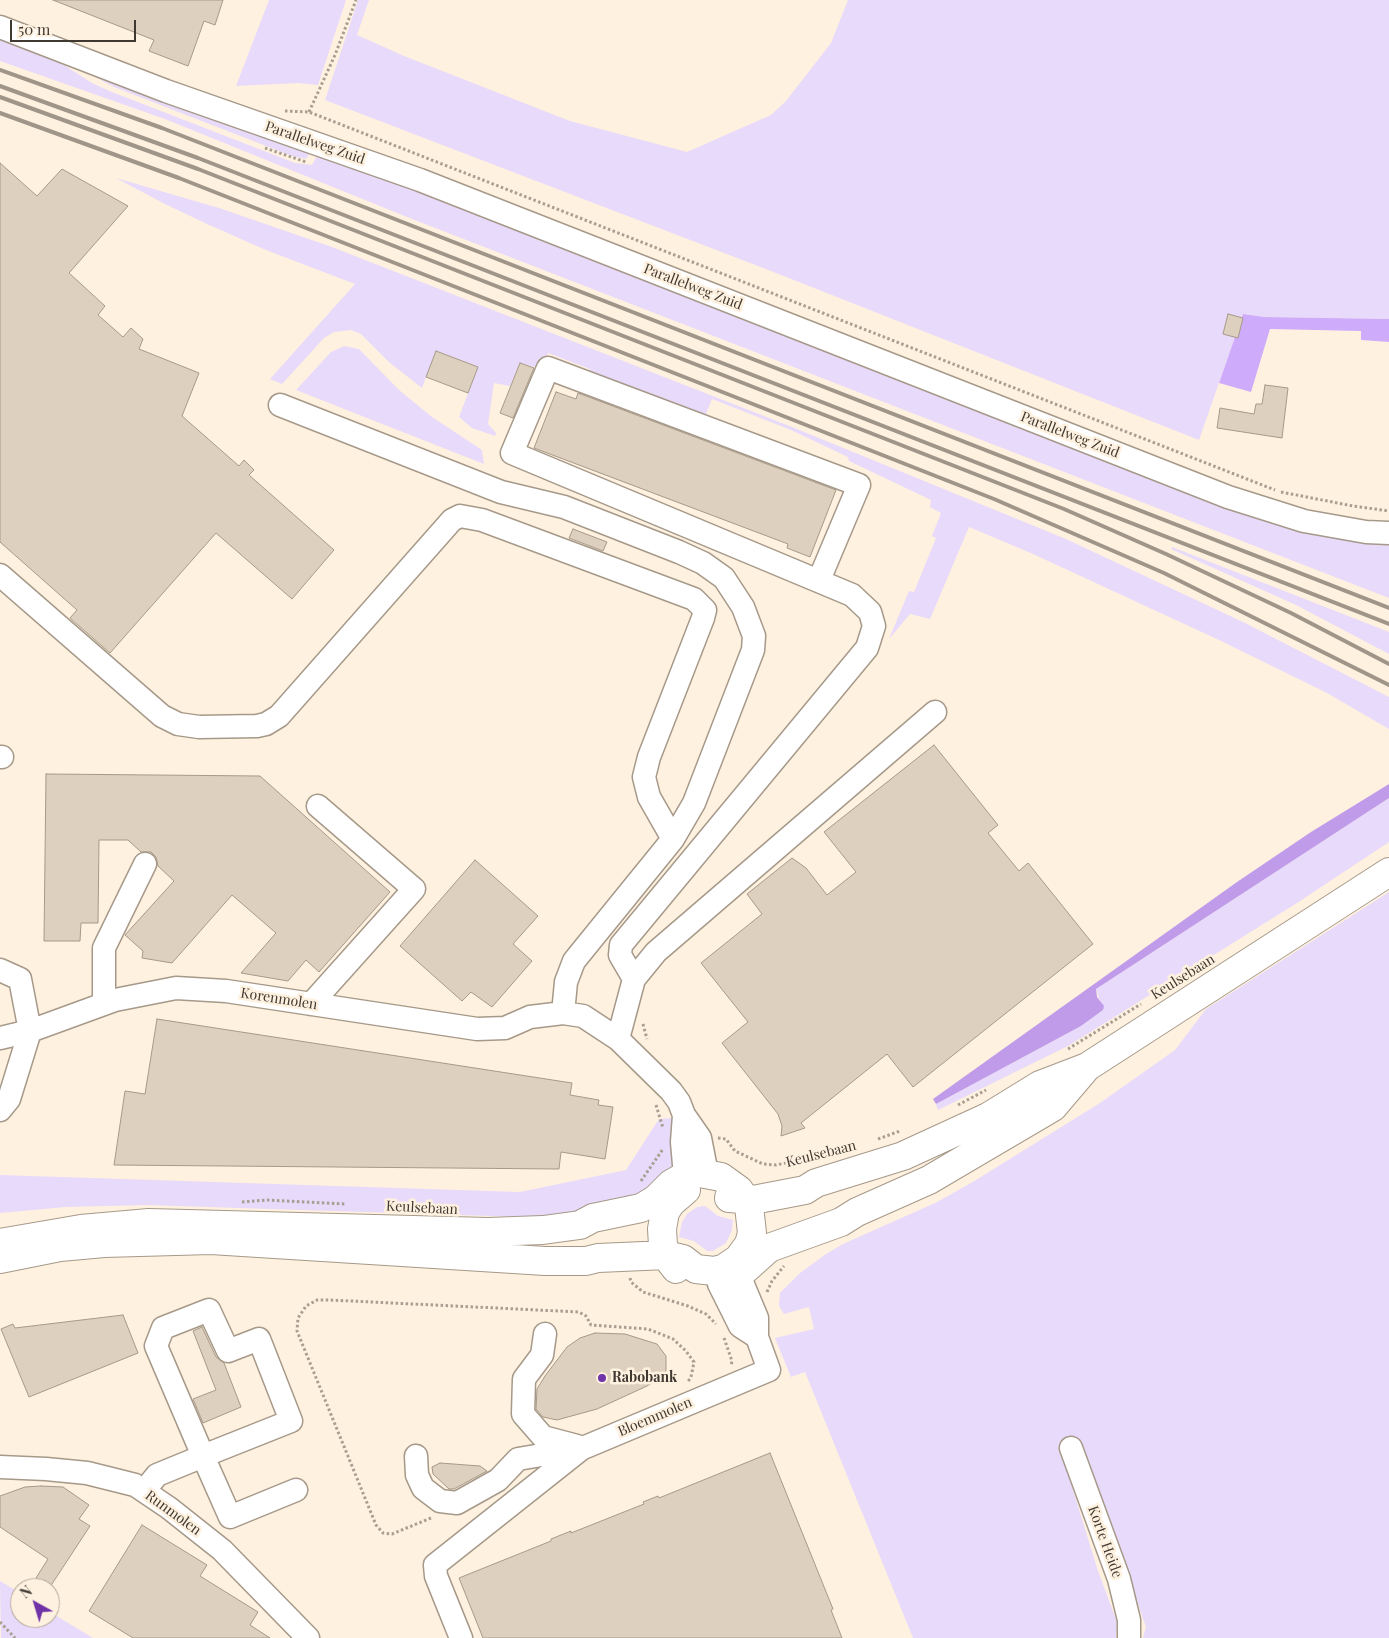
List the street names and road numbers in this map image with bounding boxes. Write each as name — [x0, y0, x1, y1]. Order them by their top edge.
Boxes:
street label: Parallelweg Zuid — [263, 118, 367, 168]
street label: Parallelweg Zuid — [641, 260, 745, 314]
street label: Parallelweg Zuid — [1018, 408, 1122, 462]
street label: Keulsebaan — [1148, 951, 1218, 1003]
street label: Korenmolen — [239, 985, 319, 1013]
street label: Keulsebaan — [784, 1137, 858, 1171]
street label: Keulsebaan — [386, 1198, 458, 1218]
street label: Bloemmolen — [615, 1394, 695, 1440]
street label: Runmolen — [142, 1487, 204, 1539]
street label: Korte Heide — [1084, 1504, 1126, 1580]

